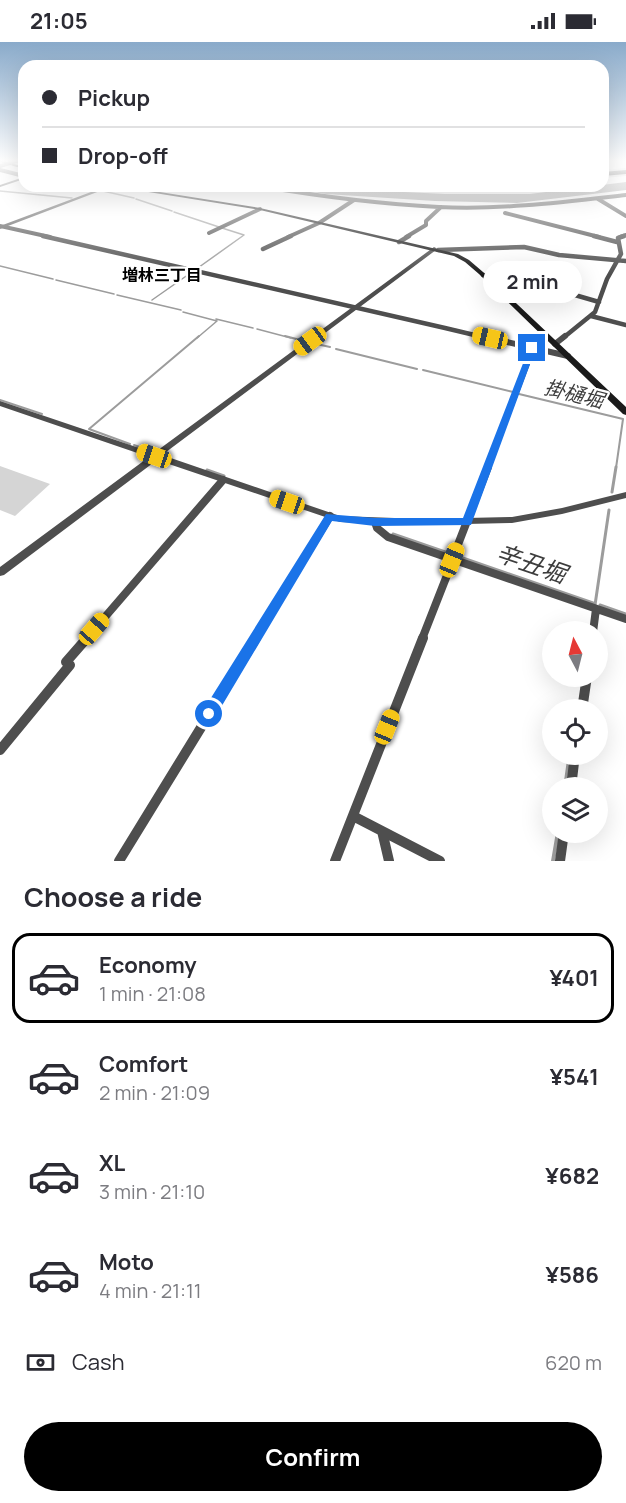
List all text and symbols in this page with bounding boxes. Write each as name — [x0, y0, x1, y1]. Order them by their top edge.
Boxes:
text: 21:05 — [30, 6, 88, 36]
text: Pickup — [78, 83, 150, 113]
text: Drop-off — [78, 141, 168, 171]
callout: 2 min — [482, 261, 582, 303]
district label: 増林三丁目 — [122, 264, 202, 286]
text: 2 min — [506, 268, 559, 295]
car — [290, 323, 330, 359]
car — [470, 325, 510, 351]
route end — [518, 334, 545, 361]
water label: 掛樋堀 — [542, 373, 609, 415]
car — [134, 442, 174, 470]
car — [267, 488, 307, 516]
water label: 辛丑堀 — [492, 535, 575, 591]
car — [437, 540, 467, 580]
car — [75, 610, 113, 648]
north arrow — [542, 621, 608, 687]
map controls — [542, 621, 608, 843]
button: locate — [542, 699, 608, 765]
route start — [195, 700, 222, 727]
car — [372, 707, 402, 747]
button: layers — [542, 777, 608, 843]
text: Choose a ride — [24, 878, 202, 915]
text: Economy — [99, 950, 197, 980]
icon: car — [27, 951, 81, 1005]
text: ¥401 — [550, 963, 599, 993]
text: 1 min · 21:08 — [99, 980, 206, 1007]
text: Comfort — [99, 1049, 188, 1079]
icon: car — [27, 1050, 81, 1104]
text: ¥541 — [550, 1062, 599, 1092]
text: 2 min · 21:09 — [99, 1079, 210, 1106]
text: XL — [99, 1148, 125, 1178]
icon: car — [27, 1149, 81, 1203]
text: ¥682 — [545, 1161, 599, 1191]
text: 3 min · 21:10 — [99, 1178, 205, 1205]
text: Moto — [99, 1247, 154, 1277]
icon: car — [27, 1248, 81, 1302]
text: ¥586 — [546, 1260, 599, 1290]
text: 4 min · 21:11 — [99, 1277, 202, 1304]
icon: cash — [24, 1346, 57, 1379]
text: Cash — [72, 1347, 125, 1377]
text: 620 m — [545, 1349, 602, 1376]
button: Confirm — [24, 1422, 602, 1491]

